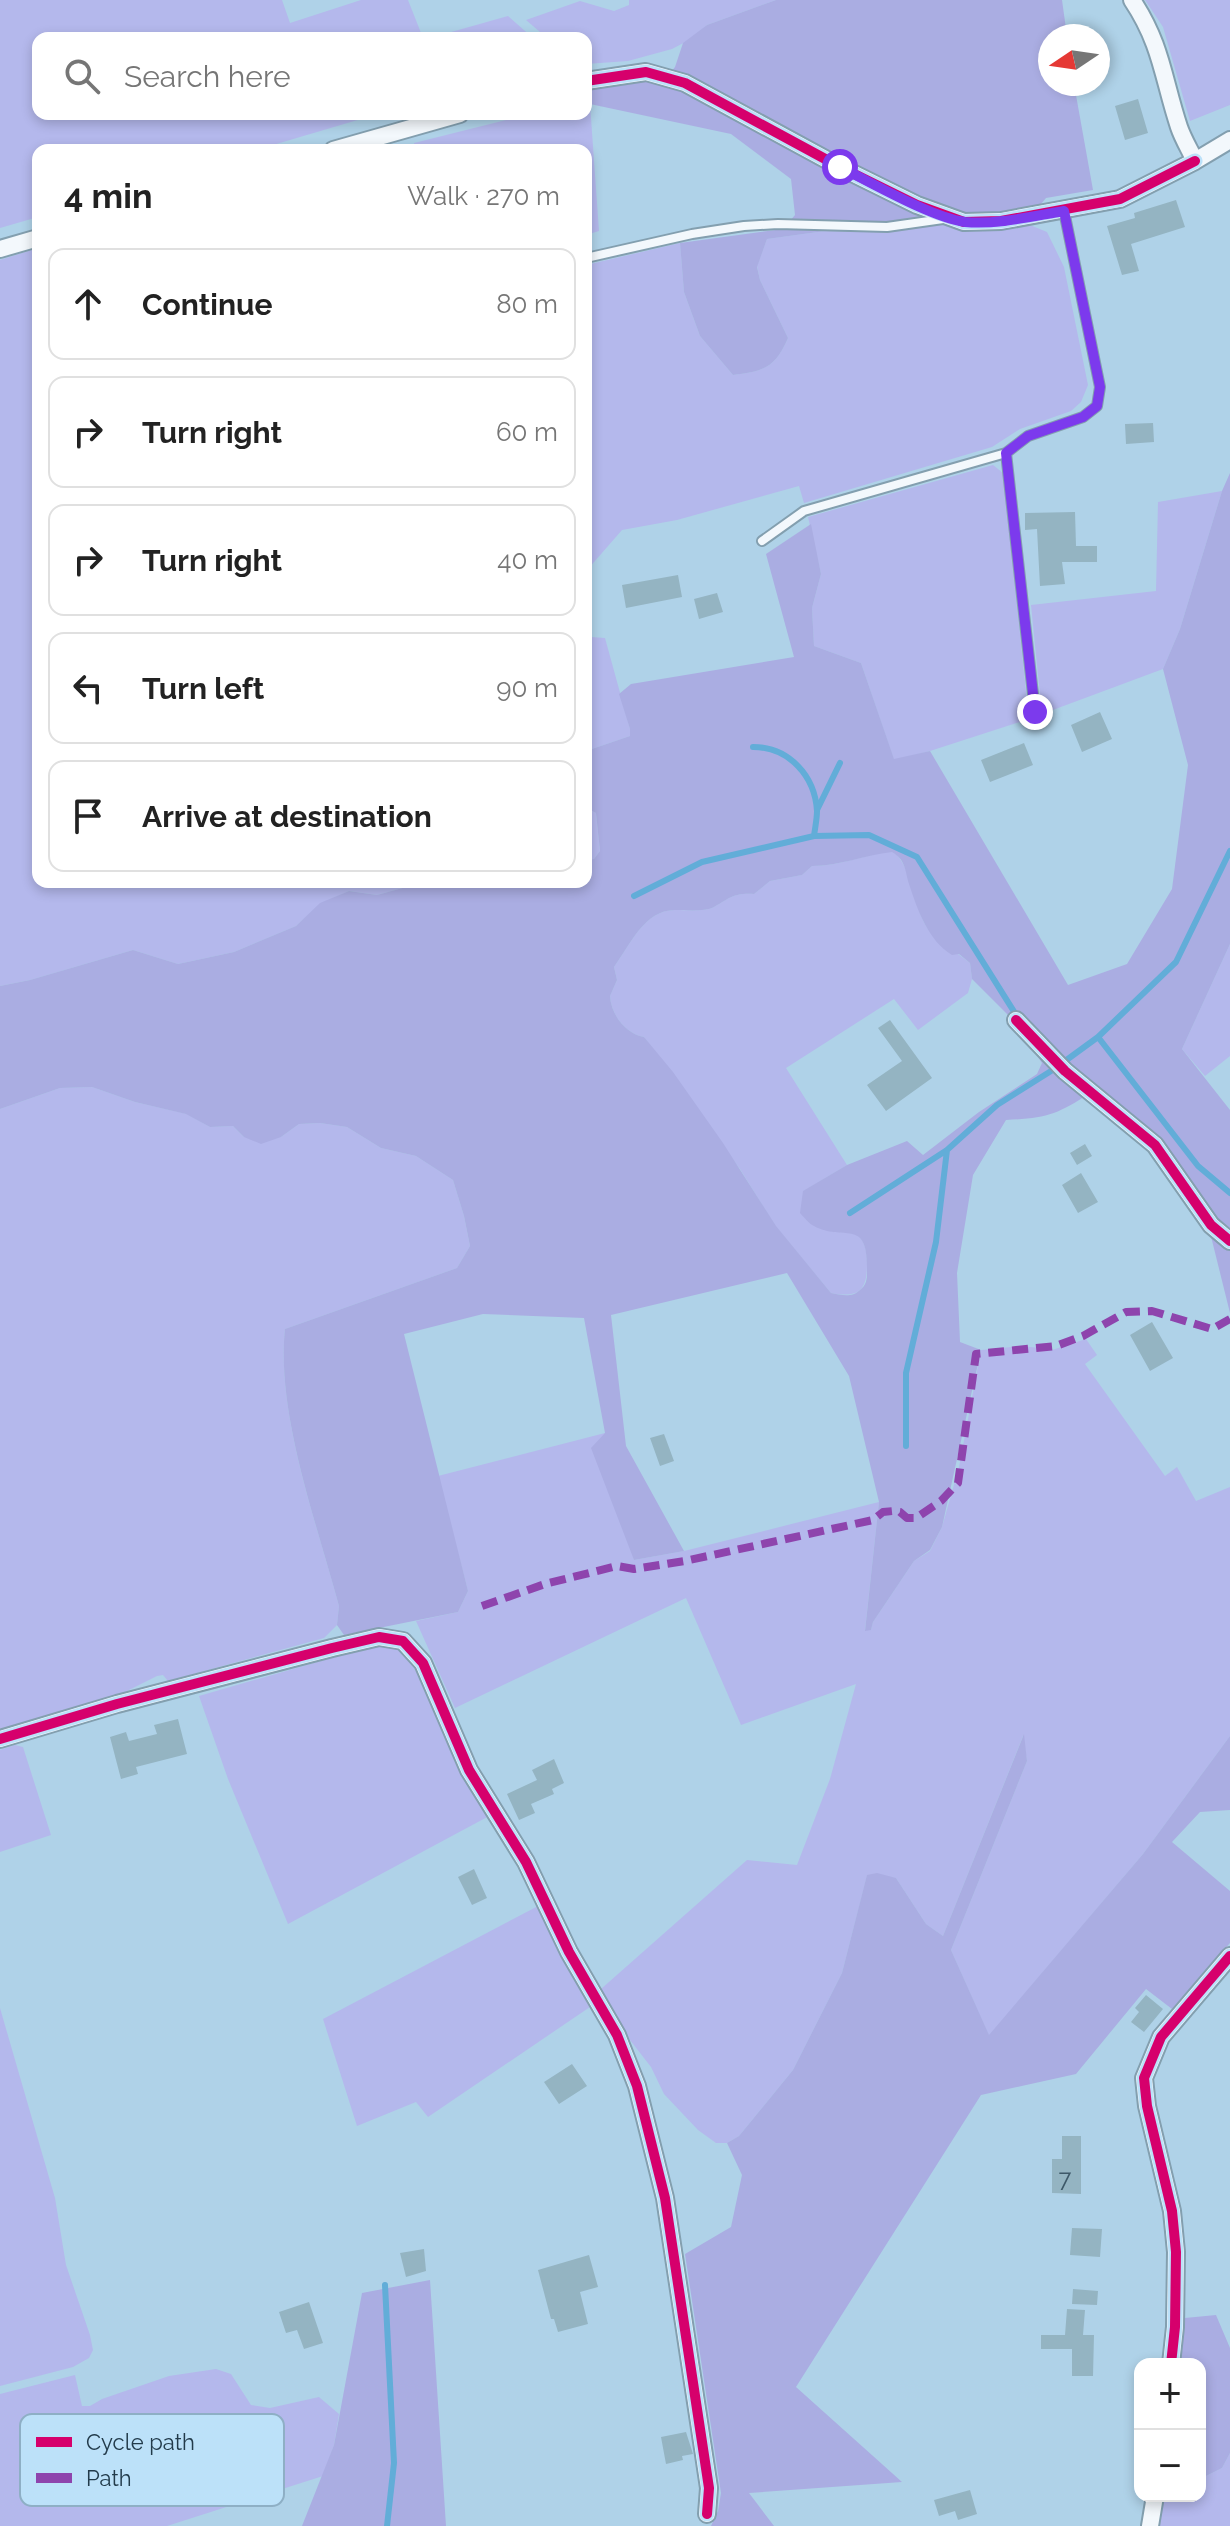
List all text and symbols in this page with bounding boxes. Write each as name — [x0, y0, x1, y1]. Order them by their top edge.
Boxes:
north arrow — [1038, 24, 1110, 96]
search box — [32, 32, 592, 120]
icon: search — [60, 54, 104, 98]
text: Search here — [124, 59, 291, 94]
route start — [822, 149, 858, 185]
text: 4 min — [64, 176, 152, 216]
text: Walk · 270 m — [407, 181, 560, 211]
icon: ahead — [66, 282, 110, 326]
text: Continue — [142, 287, 273, 322]
text: 80 m — [496, 289, 558, 319]
icon: right — [66, 410, 110, 454]
text: Turn right — [142, 415, 282, 450]
text: 60 m — [496, 417, 558, 447]
icon: right — [66, 538, 110, 582]
text: Turn right — [142, 543, 282, 578]
text: 40 m — [497, 545, 558, 575]
icon: left — [66, 666, 110, 710]
text: Turn left — [142, 671, 264, 706]
text: 90 m — [496, 673, 558, 703]
route end — [1017, 694, 1053, 730]
icon: arrive — [66, 794, 110, 838]
text: Arrive at destination — [142, 799, 432, 834]
house number: 7 — [1059, 2164, 1072, 2193]
map controls — [1134, 2358, 1206, 2502]
button: + — [1134, 2358, 1206, 2430]
legend — [20, 2414, 284, 2506]
text: Cycle path — [86, 2429, 195, 2455]
button: − — [1134, 2430, 1206, 2502]
text: Path — [86, 2465, 132, 2491]

